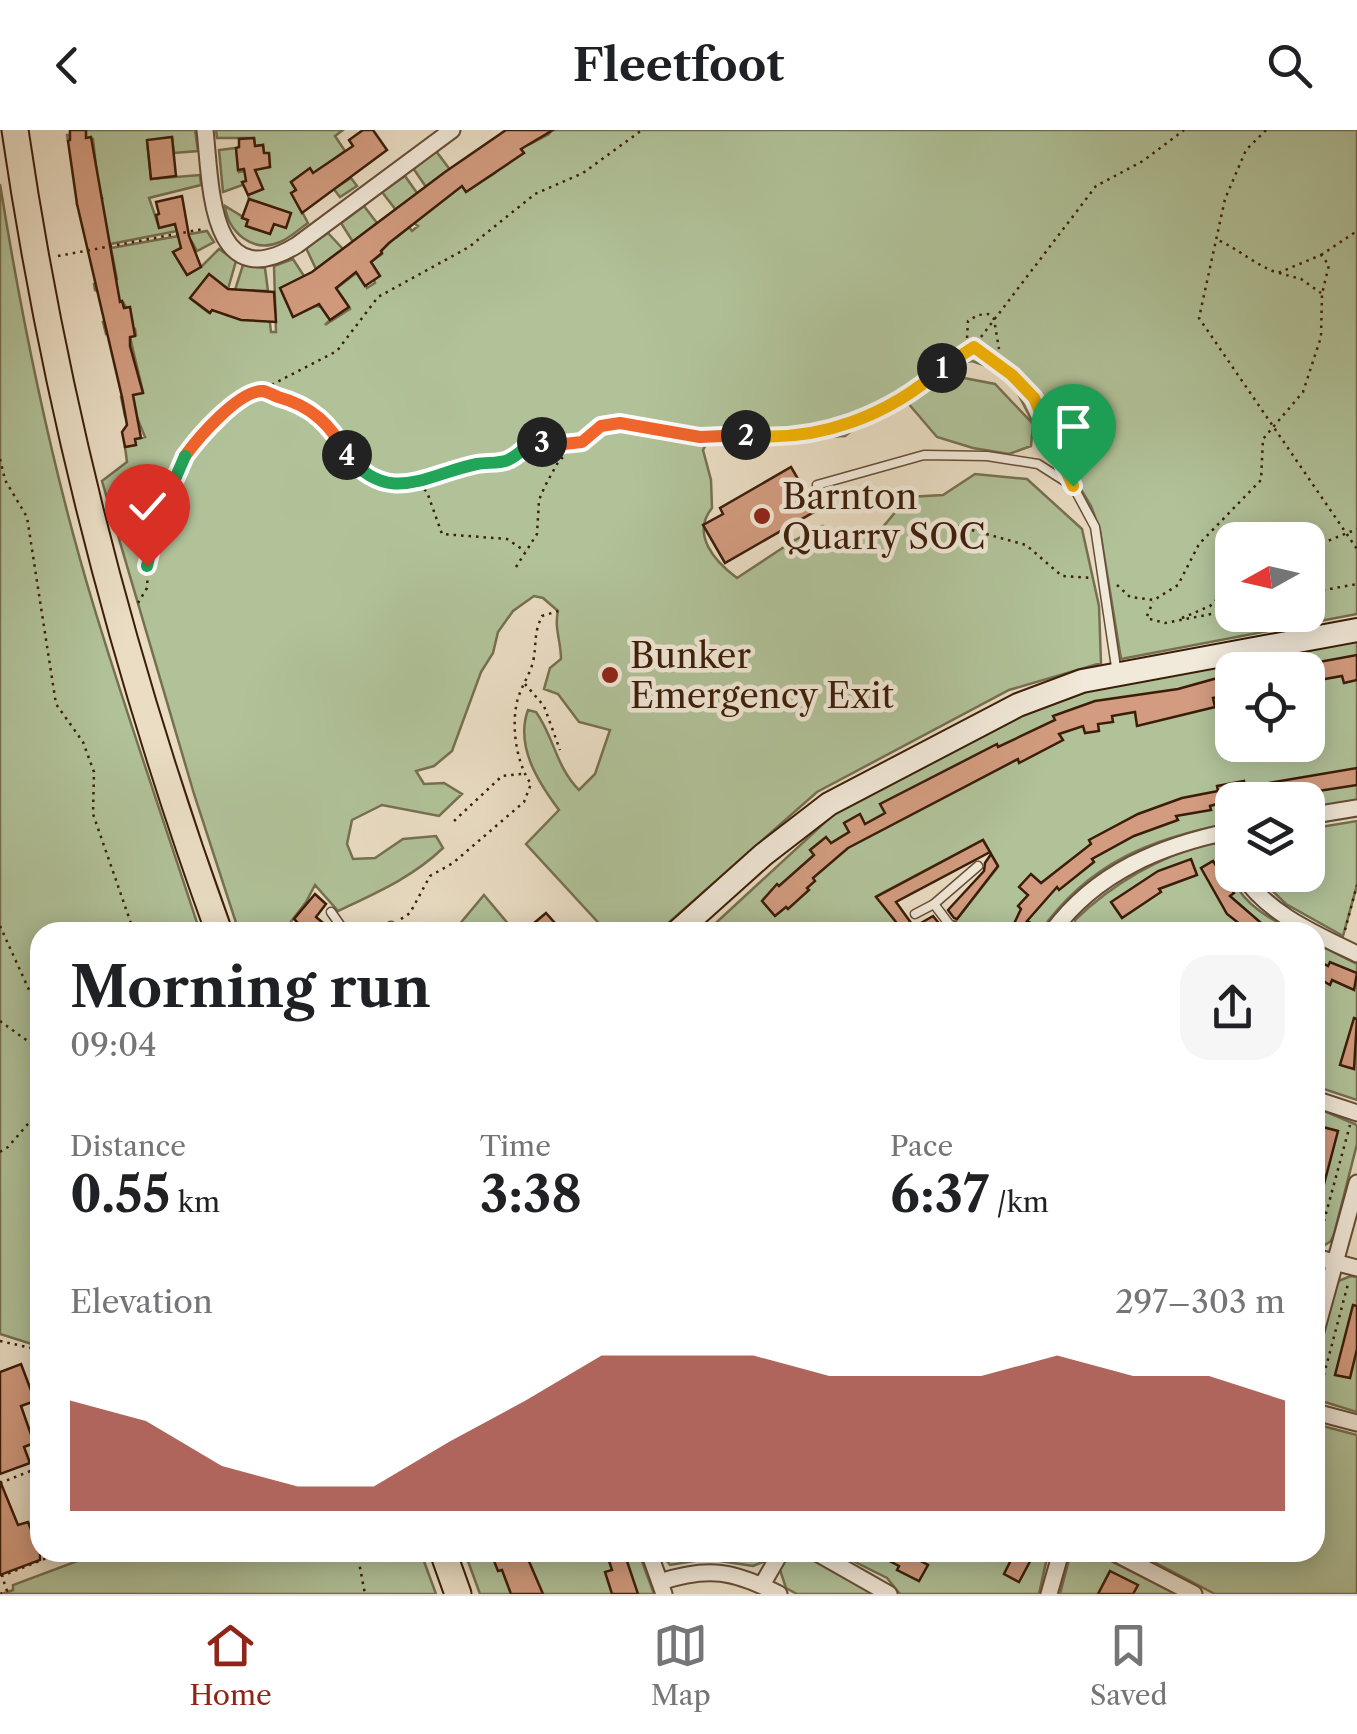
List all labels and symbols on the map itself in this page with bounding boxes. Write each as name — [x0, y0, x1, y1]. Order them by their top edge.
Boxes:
pin: 1 — [917, 343, 967, 393]
pin — [1031, 384, 1116, 487]
pin: 2 — [721, 410, 771, 460]
pin: 3 — [517, 417, 567, 467]
pin: 4 — [322, 430, 372, 480]
pin — [105, 464, 190, 567]
place label: Barnton Quarry SOC — [782, 475, 985, 558]
marker: Barnton Quarry SOC — [751, 505, 773, 527]
north arrow — [1215, 522, 1325, 632]
place label: Bunker Emergency Exit — [630, 634, 895, 717]
marker: Bunker Emergency Exit — [599, 664, 621, 686]

